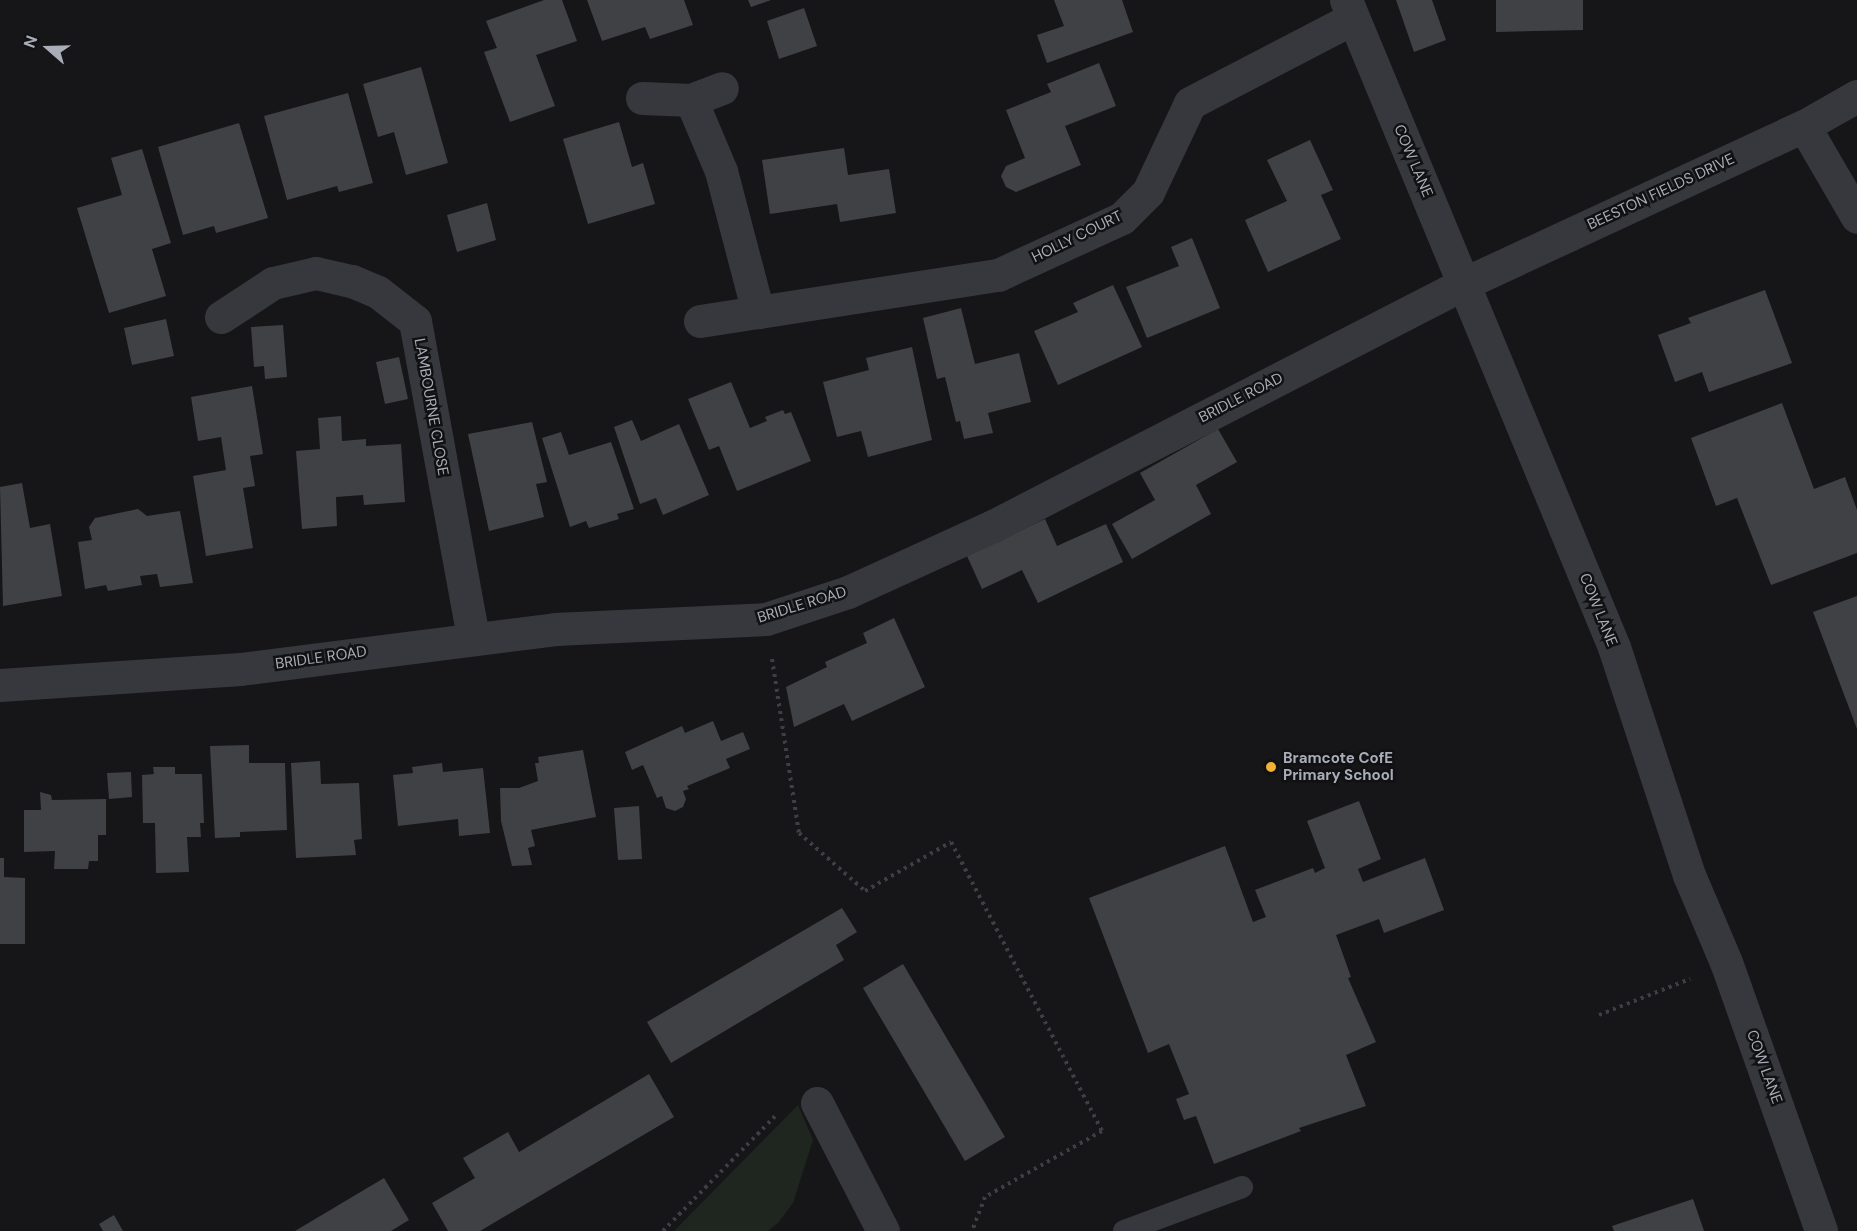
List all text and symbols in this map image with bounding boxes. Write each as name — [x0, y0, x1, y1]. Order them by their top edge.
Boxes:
north arrow — [18, 18, 78, 78]
text: N — [19, 33, 42, 51]
street label: COW LANE — [1390, 122, 1436, 200]
street label: BEESTON FIELDS DRIVE — [1584, 150, 1738, 234]
street label: HOLLY COURT — [1029, 207, 1125, 267]
street label: LAMBOURNE CLOSE — [410, 337, 452, 477]
street label: BRIDLE ROAD — [1196, 369, 1286, 427]
street label: COW LANE — [1575, 571, 1621, 649]
street label: BRIDLE ROAD — [755, 583, 849, 627]
street label: BRIDLE ROAD — [274, 643, 368, 673]
place label: Bramcote CofE Primary School — [1283, 749, 1394, 784]
marker: Bramcote CofE Primary School — [1264, 760, 1278, 774]
street label: COW LANE — [1742, 1028, 1786, 1106]

